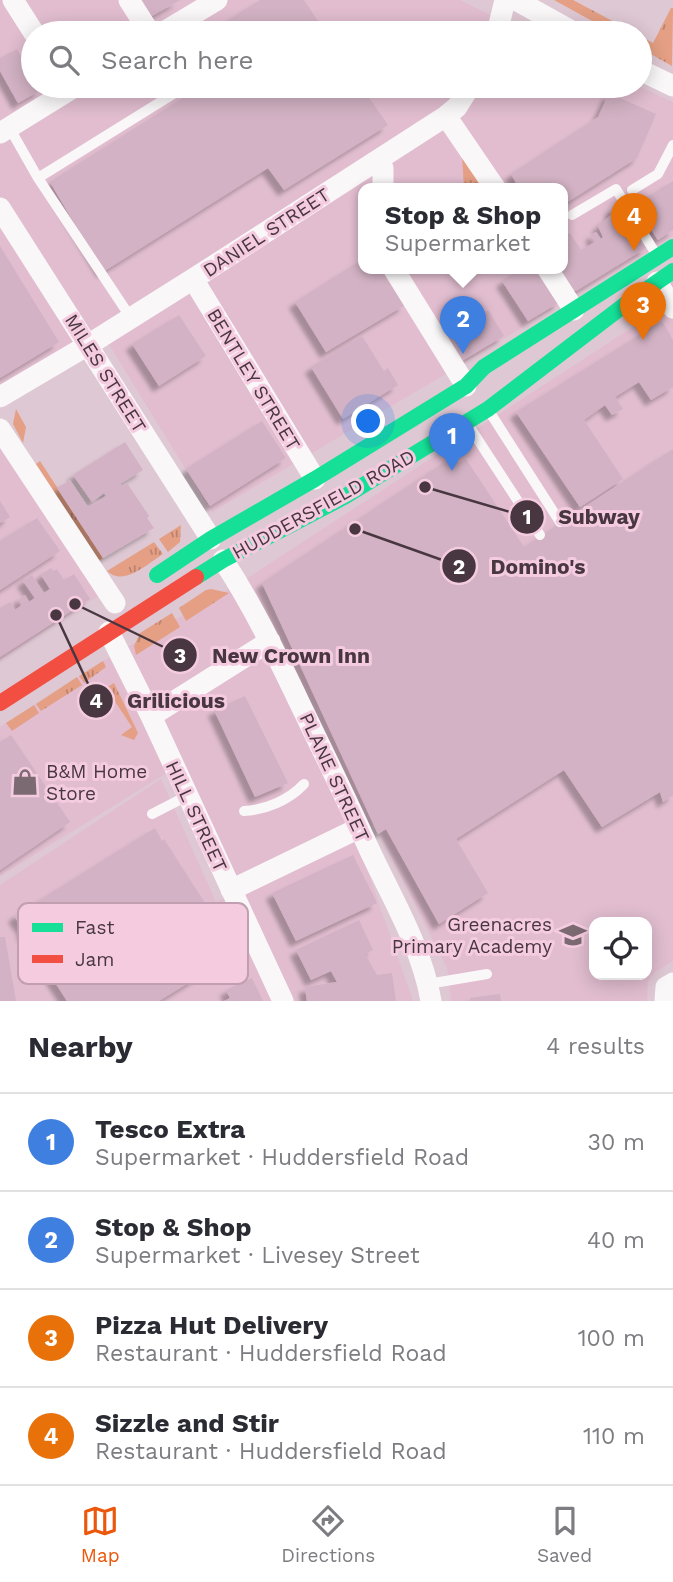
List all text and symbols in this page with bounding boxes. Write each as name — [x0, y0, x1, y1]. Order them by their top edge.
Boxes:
search box — [21, 21, 652, 98]
icon: search — [45, 41, 83, 79]
text: Search here — [101, 45, 253, 75]
street label: DANIEL STREET — [199, 183, 334, 282]
popup — [358, 183, 568, 274]
pin: 4 — [611, 193, 657, 251]
text: Stop & Shop — [385, 200, 541, 230]
text: Supermarket — [385, 230, 530, 257]
pin: 3 — [620, 282, 666, 340]
pin: 2 — [440, 296, 486, 354]
street label: BENTLEY STREET — [202, 304, 305, 454]
street label: MILES STREET — [60, 310, 151, 437]
your location — [351, 404, 385, 438]
pin: 1 — [429, 413, 475, 471]
street label: HUDDERSFIELD ROAD — [228, 445, 419, 564]
callout: Subway — [509, 496, 653, 538]
text: 1 — [522, 504, 532, 529]
text: Subway — [558, 504, 640, 529]
callout: Domino's — [442, 545, 600, 587]
text: 2 — [453, 554, 465, 579]
text: Domino's — [491, 554, 585, 579]
callout: New Crown Inn — [163, 634, 384, 676]
text: 3 — [174, 643, 186, 668]
text: New Crown Inn — [212, 643, 370, 668]
callout: Grilicious — [78, 680, 240, 722]
text: 4 — [89, 688, 103, 713]
text: Grilicious — [127, 688, 225, 713]
street label: PLANE STREET — [295, 709, 374, 845]
street label: HILL STREET — [161, 757, 232, 875]
place label: B&M Home Store — [46, 760, 147, 805]
shop icon: B&M Home Store — [10, 767, 40, 797]
legend — [18, 903, 248, 984]
place label: Greenacres Primary Academy — [392, 913, 552, 958]
text: Fast — [75, 916, 114, 939]
map controls — [589, 917, 652, 980]
button: locate — [589, 917, 652, 980]
school or university icon: Greenacres Primary Academy — [558, 920, 588, 950]
text: Jam — [75, 948, 114, 971]
text: Nearby — [28, 1029, 133, 1064]
text: 4 results — [546, 1033, 645, 1060]
text: Tesco Extra — [95, 1114, 245, 1144]
text: 1 — [46, 1129, 56, 1156]
text: 30 m — [588, 1129, 645, 1156]
text: Supermarket · Huddersfield Road — [95, 1144, 469, 1171]
text: Stop & Shop — [95, 1212, 251, 1242]
text: 2 — [44, 1227, 58, 1254]
text: 40 m — [587, 1227, 645, 1254]
text: Supermarket · Livesey Street — [95, 1242, 420, 1269]
text: Pizza Hut Delivery — [95, 1310, 328, 1340]
text: 3 — [44, 1325, 58, 1352]
text: 100 m — [578, 1325, 645, 1352]
text: Restaurant · Huddersfield Road — [95, 1340, 447, 1367]
text: Sizzle and Stir — [95, 1408, 279, 1438]
text: 4 — [44, 1423, 58, 1450]
text: 110 m — [583, 1423, 645, 1450]
text: Restaurant · Huddersfield Road — [95, 1438, 447, 1465]
tab: Map — [81, 1502, 120, 1567]
tab: Directions — [281, 1502, 375, 1567]
tab: Saved — [537, 1502, 592, 1567]

